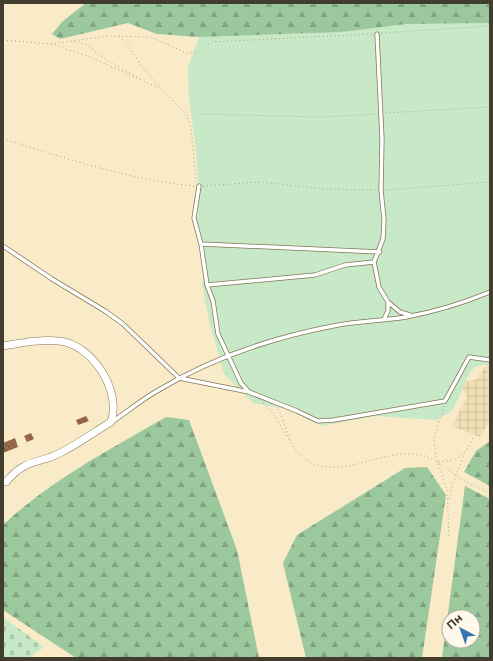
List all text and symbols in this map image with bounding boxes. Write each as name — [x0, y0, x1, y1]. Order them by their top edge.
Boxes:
north arrow — [441, 609, 481, 649]
text: Пн — [444, 611, 465, 632]

